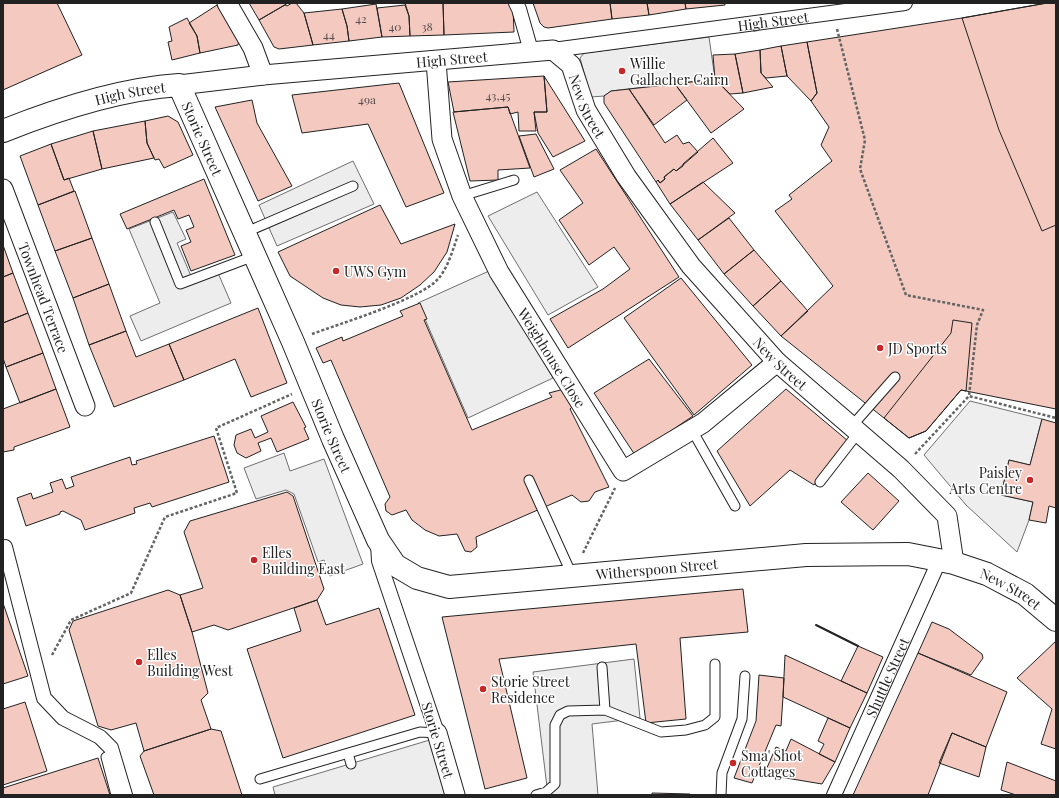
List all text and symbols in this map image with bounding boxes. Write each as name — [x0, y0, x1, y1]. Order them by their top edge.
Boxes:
street label: High Street — [736, 6, 811, 35]
house number: 42 — [355, 10, 367, 26]
house number: 40 — [388, 18, 402, 34]
house number: 38 — [421, 18, 433, 34]
house number: 44 — [323, 26, 335, 42]
street label: High Street — [415, 46, 489, 71]
place label: Willie Gallacher Cairn — [629, 54, 729, 89]
marker: Willie Gallacher Cairn — [617, 66, 627, 76]
street label: New Street — [565, 71, 611, 142]
street label: High Street — [93, 77, 167, 109]
house number: 43,45 — [485, 87, 511, 103]
house number: 49a — [358, 91, 376, 107]
street label: Storie Street — [178, 98, 228, 179]
street label: Townhead Terrace — [14, 239, 74, 356]
place label: UWS Gym — [344, 262, 407, 281]
marker: UWS Gym — [331, 266, 341, 276]
street label: Weighhouse Close — [514, 303, 591, 411]
street label: New Street — [749, 333, 812, 394]
place label: JD Sports — [887, 339, 947, 358]
marker: JD Sports — [875, 343, 885, 353]
street label: Storie Street — [308, 396, 357, 476]
place label: Paisley Arts Centre — [948, 463, 1022, 498]
marker: Paisley Arts Centre — [1025, 475, 1035, 485]
place label: Elles Building East — [262, 543, 346, 578]
street label: Witherspoon Street — [594, 553, 720, 583]
marker: Elles Building East — [249, 555, 259, 565]
street label: New Street — [978, 563, 1046, 614]
street label: Shuttle Street — [861, 634, 913, 720]
place label: Elles Building West — [147, 645, 234, 680]
marker: Elles Building West — [134, 657, 144, 667]
place label: Storie Street Residence — [491, 672, 571, 707]
marker: Storie Street Residence — [478, 684, 488, 694]
street label: Storie Street — [417, 700, 459, 781]
place label: Sma' Shot Cottages — [741, 746, 803, 781]
marker: Sma' Shot Cottages — [728, 758, 738, 768]

